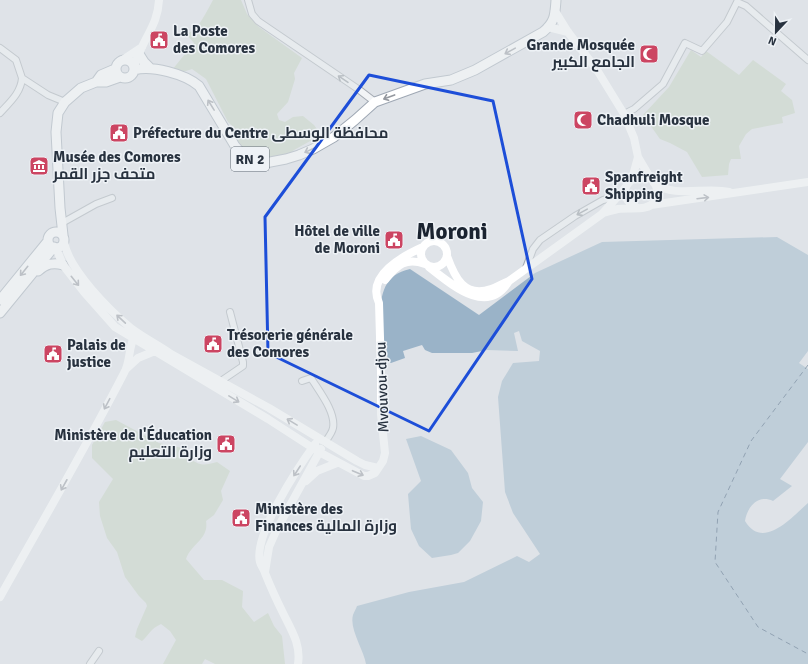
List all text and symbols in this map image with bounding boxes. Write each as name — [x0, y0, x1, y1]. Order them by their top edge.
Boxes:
north arrow — [756, 12, 796, 52]
place label: La Poste des Comores — [173, 22, 255, 57]
public building icon: La Poste des Comores — [148, 29, 170, 51]
text: N — [766, 33, 778, 48]
place label: Grande Mosquée الجامع الكبير — [526, 36, 635, 72]
mosque icon: Grande Mosquée الجامع الكبير — [638, 43, 660, 65]
one-way arrow — [504, 47, 516, 55]
one-way arrow — [337, 75, 349, 83]
one-way arrow — [383, 94, 396, 101]
one-way arrow — [206, 100, 215, 111]
mosque icon: Chadhuli Mosque — [572, 109, 594, 131]
place label: Chadhuli Mosque — [597, 111, 709, 129]
public building icon: Préfecture du Centre محافظة الوسطى — [108, 122, 130, 144]
place label: Préfecture du Centre محافظة الوسطى — [133, 124, 388, 142]
road number: RN 2 — [231, 147, 269, 171]
one-way arrow — [304, 147, 316, 154]
place label: Musée des Comores متحف جزر القمر — [52, 148, 181, 183]
museum icon: Musée des Comores متحف جزر القمر — [28, 155, 50, 177]
place label: Spanfreight Shipping — [605, 168, 683, 203]
public building icon: Spanfreight Shipping — [580, 175, 602, 197]
one-way arrow — [696, 194, 709, 202]
one-way arrow — [576, 209, 588, 217]
district label: Moroni — [416, 217, 488, 246]
place label: Hôtel de ville de Moroni — [294, 222, 380, 257]
public building icon: Hôtel de ville de Moroni — [383, 229, 405, 251]
one-way arrow — [20, 265, 29, 276]
one-way arrow — [71, 275, 80, 286]
one-way arrow — [116, 314, 126, 323]
place label: Trésorerie générale des Comores — [227, 326, 353, 361]
public building icon: Trésorerie générale des Comores — [202, 333, 224, 355]
place label: Palais de justice — [67, 336, 126, 371]
street label: Mvouvou-djou — [371, 341, 393, 433]
public building icon: Palais de justice — [42, 343, 64, 365]
one-way arrow — [228, 395, 239, 403]
one-way arrow — [103, 398, 111, 410]
one-way arrow — [286, 417, 298, 425]
place label: Ministère de l'Éducation وزارة التعليم — [54, 425, 212, 462]
public building icon: Ministère de l'Éducation وزارة التعليم — [215, 433, 237, 455]
one-way arrow — [293, 465, 301, 476]
one-way arrow — [351, 470, 363, 477]
one-way arrow — [59, 479, 67, 491]
place label: Ministère des Finances وزارة المالية — [255, 500, 397, 535]
public building icon: Ministère des Finances وزارة المالية — [230, 507, 252, 529]

